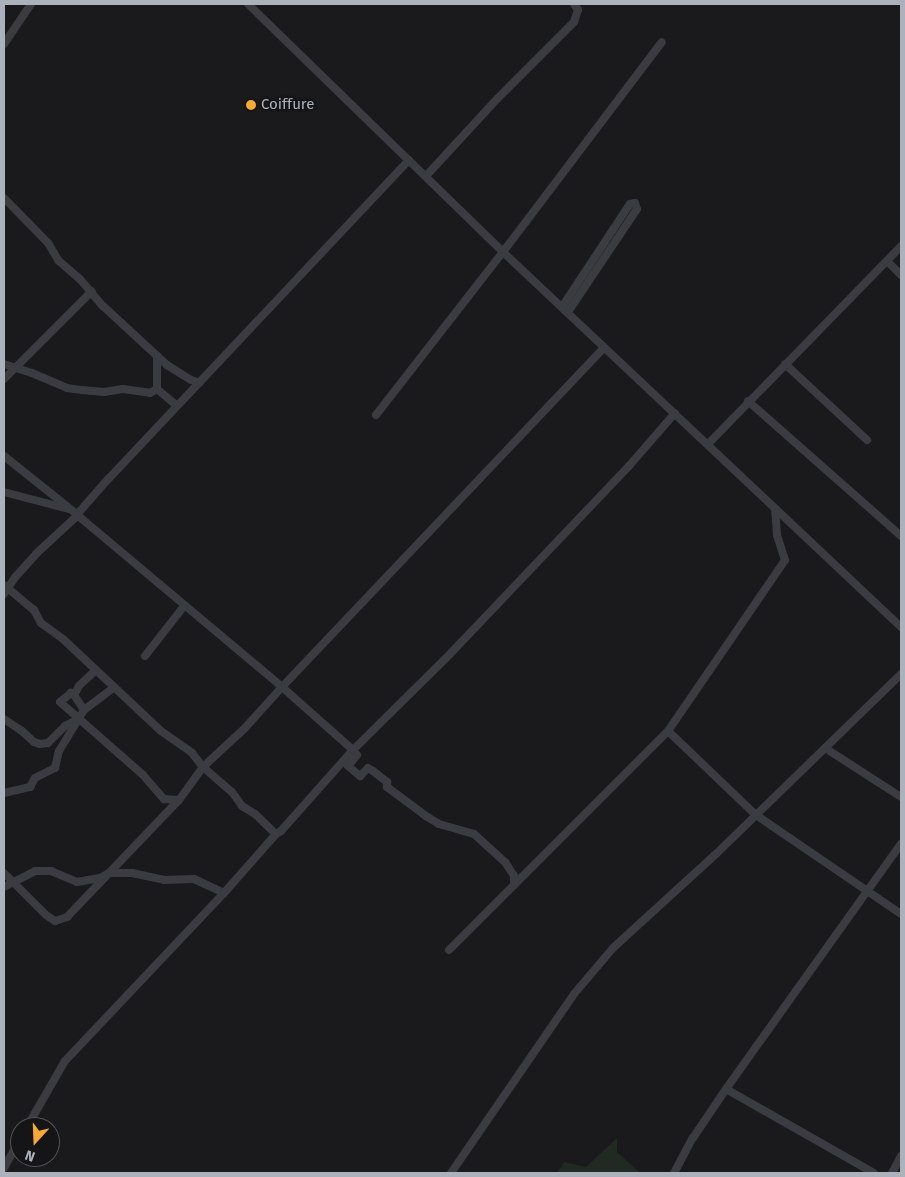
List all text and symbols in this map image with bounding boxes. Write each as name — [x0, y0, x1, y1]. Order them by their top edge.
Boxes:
place label: Coiffure — [261, 96, 314, 114]
marker: Coiffure — [245, 99, 257, 111]
north arrow — [10, 1117, 60, 1167]
text: N — [23, 1146, 37, 1165]

